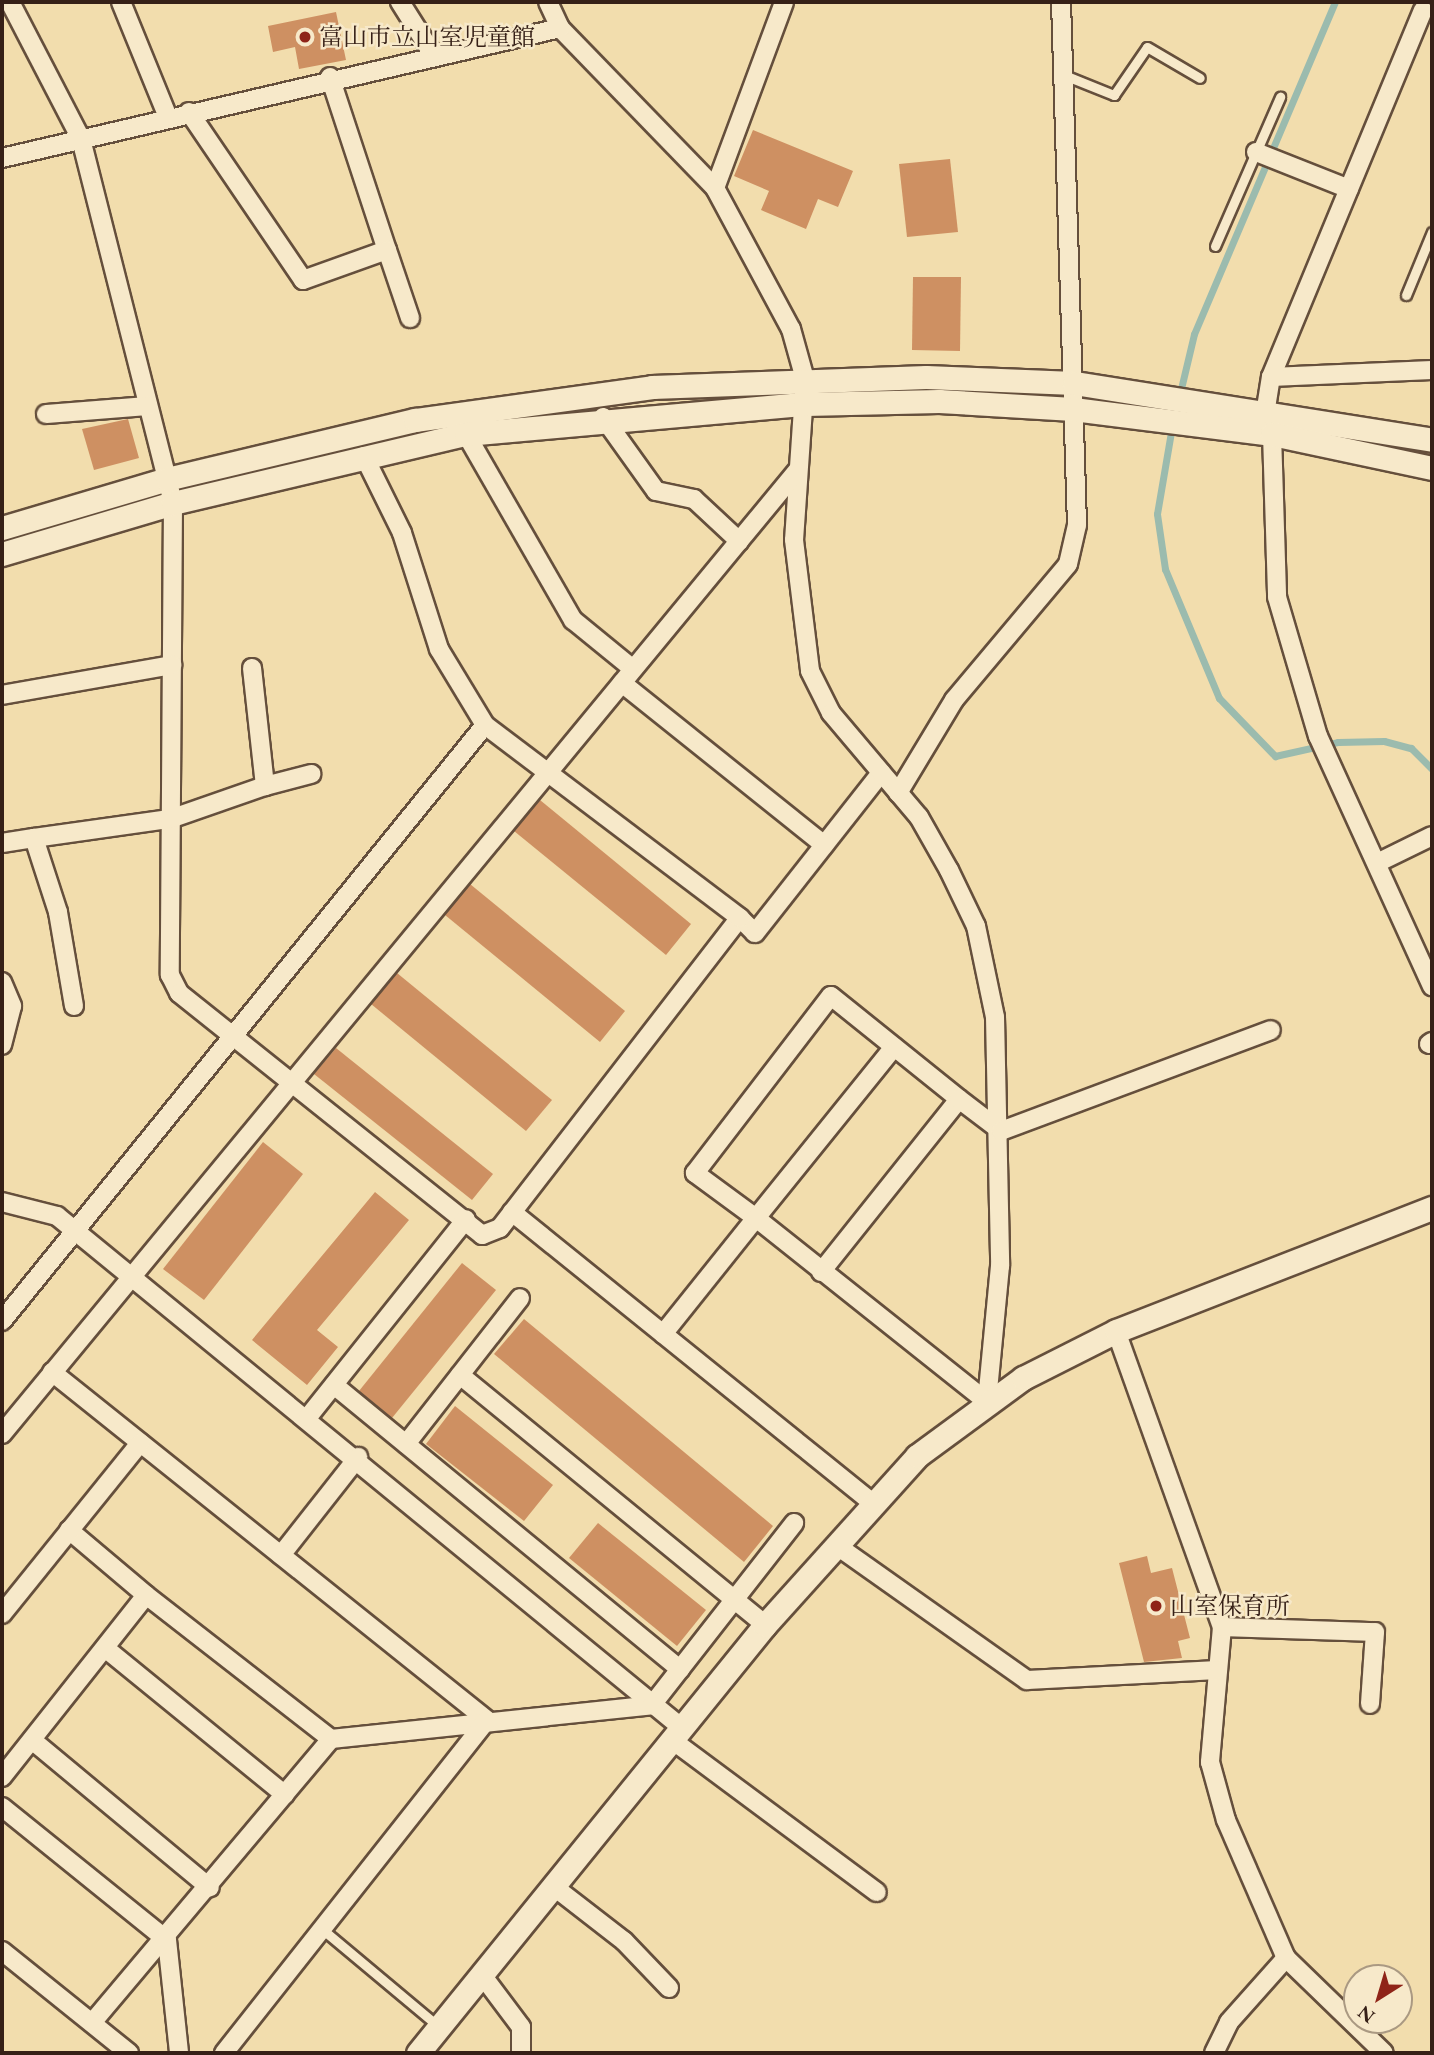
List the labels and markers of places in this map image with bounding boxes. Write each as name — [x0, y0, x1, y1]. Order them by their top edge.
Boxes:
place label: 富山市立山室児童館 — [319, 23, 535, 51]
marker: 富山市立山室児童館 — [297, 29, 313, 45]
place label: 山室保育所 — [1170, 1592, 1290, 1620]
marker: 山室保育所 — [1148, 1598, 1164, 1614]

